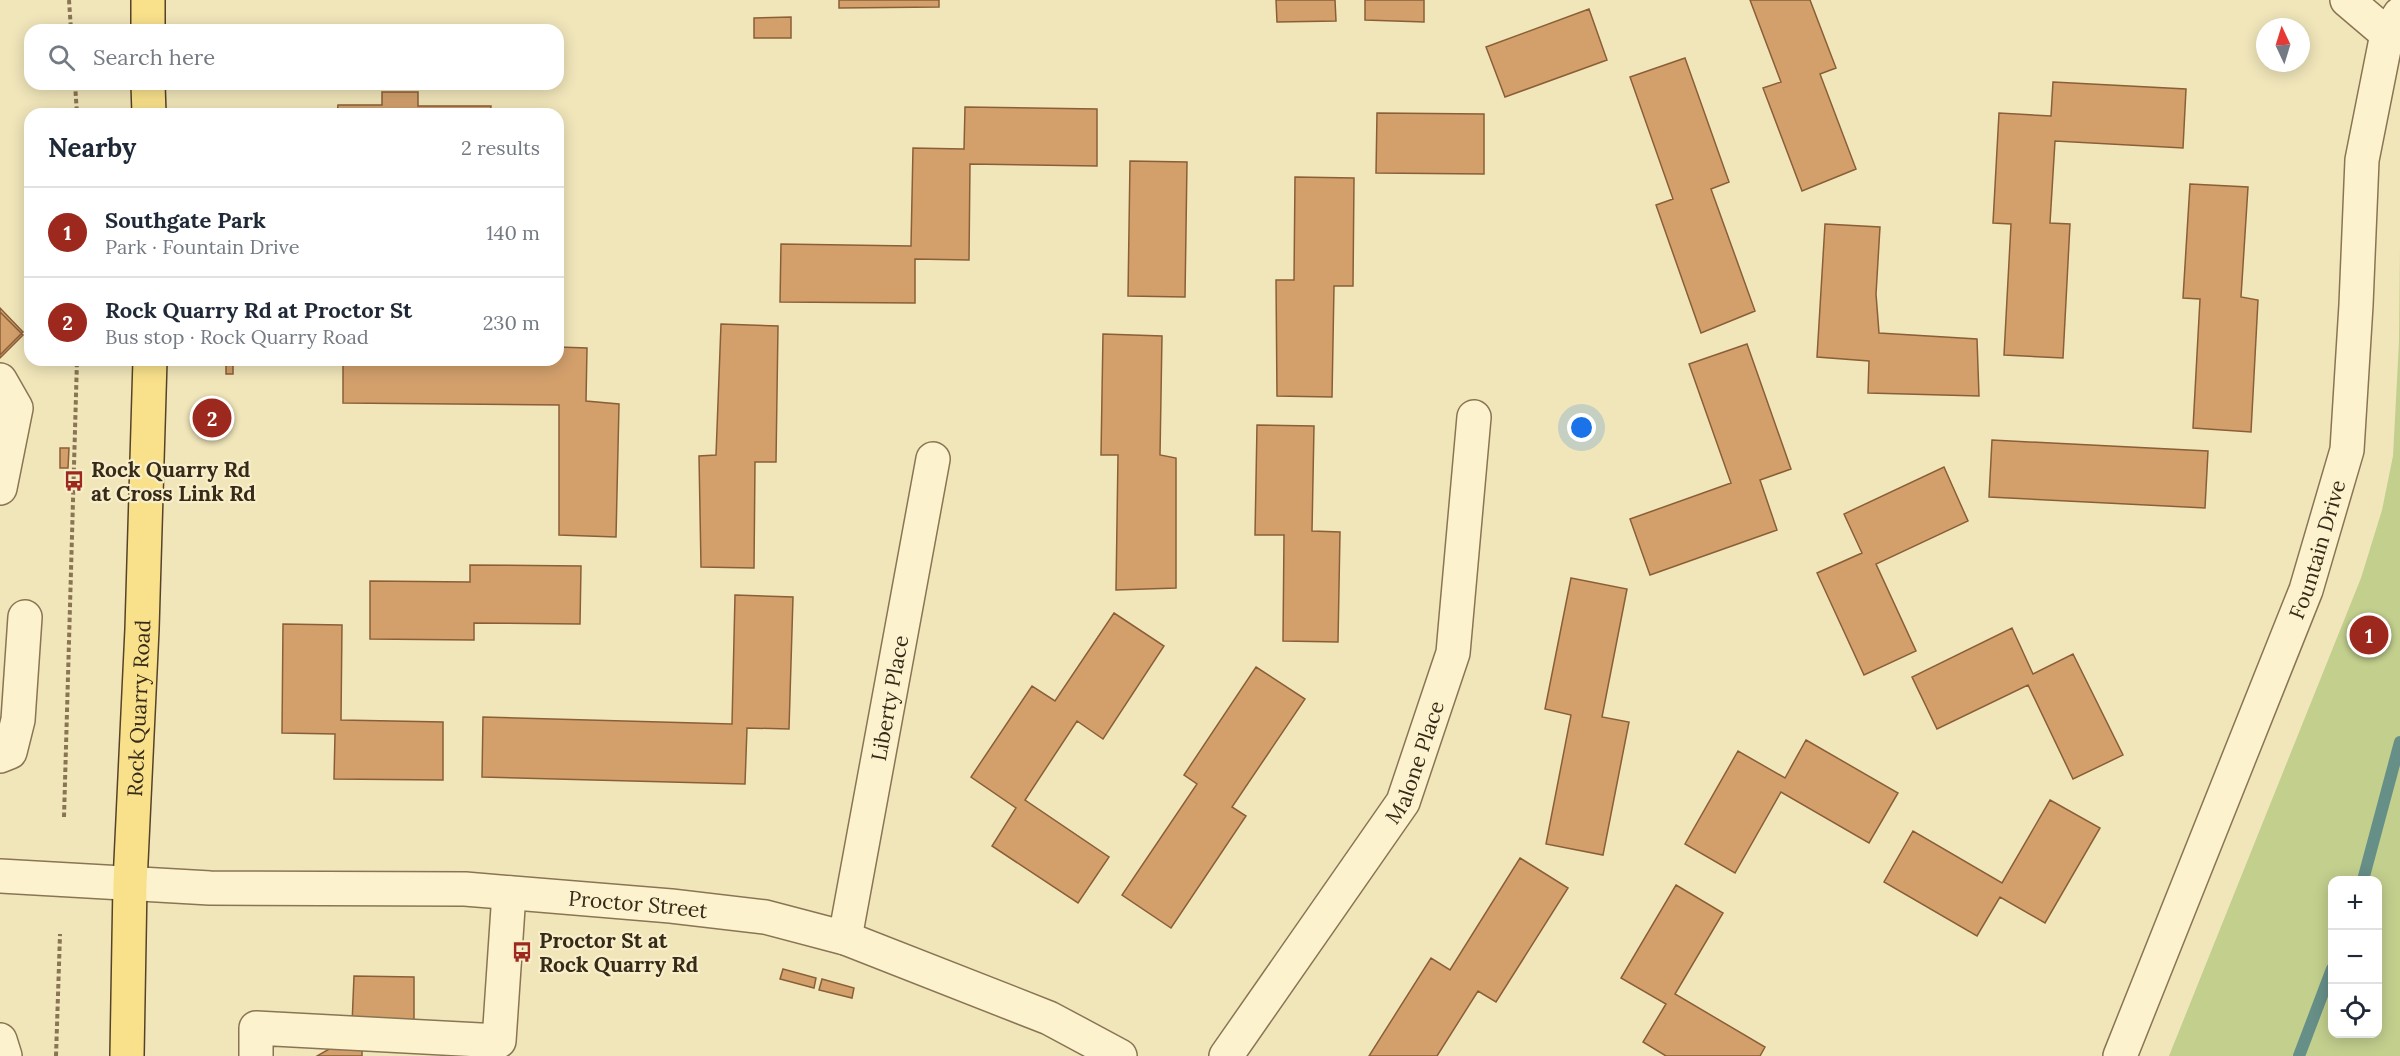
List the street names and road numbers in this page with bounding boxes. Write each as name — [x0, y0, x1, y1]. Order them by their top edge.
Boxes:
street label: Fountain Drive — [2282, 476, 2351, 623]
street label: Rock Quarry Road — [121, 619, 156, 797]
street label: Liberty Place — [864, 633, 914, 763]
street label: Malone Place — [1379, 697, 1450, 829]
street label: Proctor Street — [567, 884, 710, 924]

